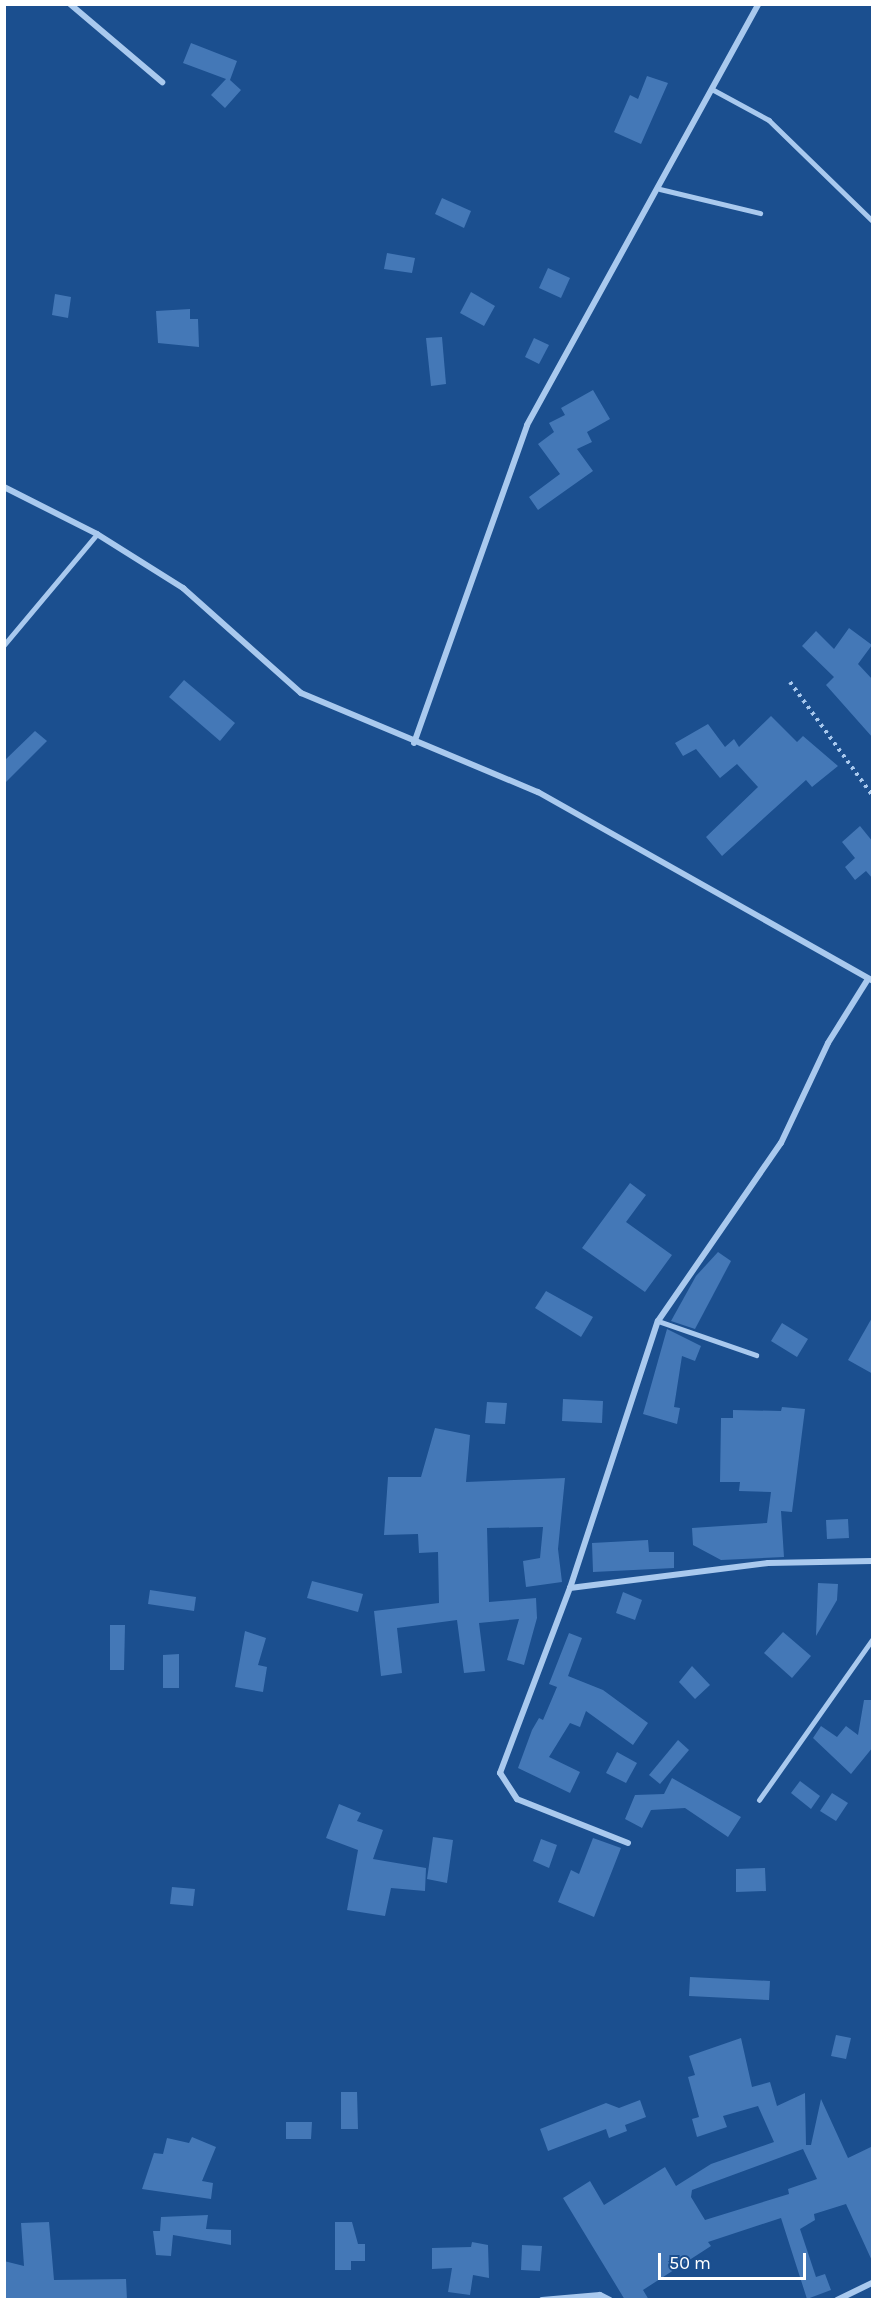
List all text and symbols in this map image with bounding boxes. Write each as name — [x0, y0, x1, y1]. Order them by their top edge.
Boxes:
scale bar — [661, 2241, 810, 2279]
text: 50 m — [669, 2252, 711, 2274]

